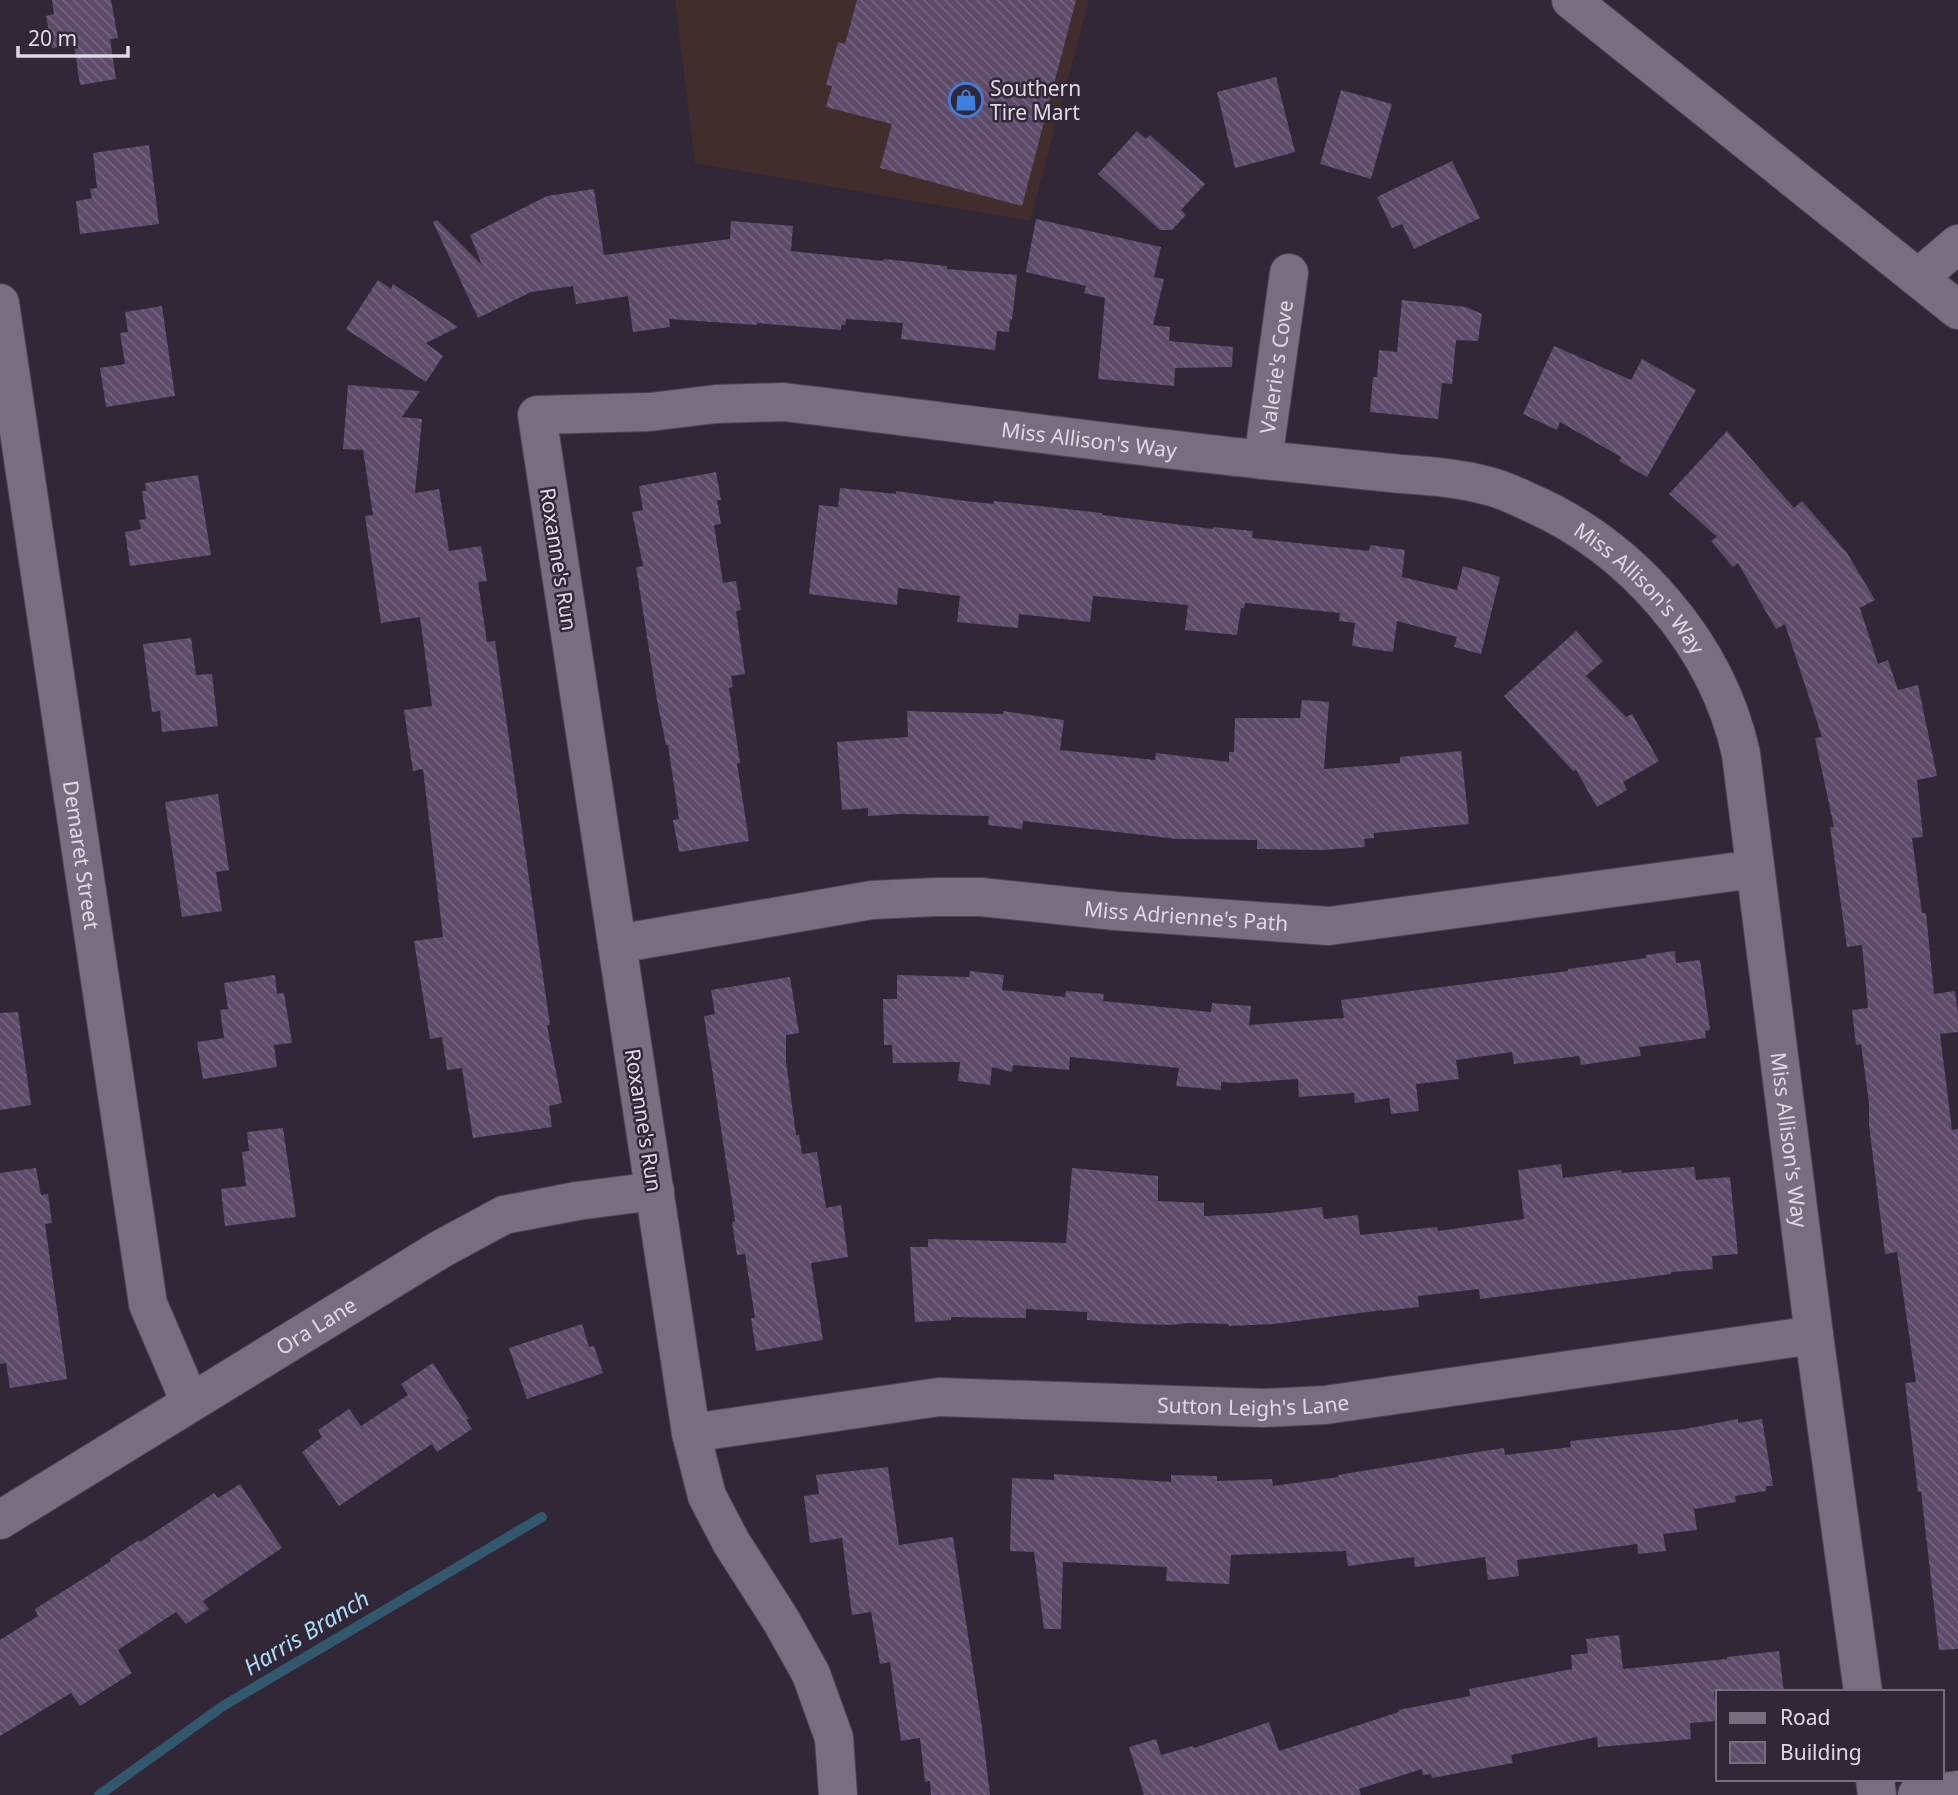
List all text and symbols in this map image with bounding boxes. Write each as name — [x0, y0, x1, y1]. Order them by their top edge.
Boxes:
scale bar — [18, 14, 128, 58]
text: 20 m — [28, 24, 77, 52]
place label: Southern Tire Mart — [990, 74, 1081, 126]
shop icon: Southern Tire Mart — [947, 81, 985, 119]
street label: Valerie's Cove — [1253, 298, 1299, 436]
street label: Miss Allison's Way — [1000, 415, 1179, 464]
street label: Roxanne's Run — [534, 485, 584, 633]
street label: Miss Allison's Way — [1569, 515, 1712, 659]
street label: Demaret Street — [57, 779, 107, 932]
street label: Miss Adrienne's Path — [1083, 894, 1289, 937]
street label: Roxanne's Run — [619, 1046, 669, 1194]
street label: Miss Allison's Way — [1765, 1051, 1814, 1230]
street label: Ora Lane — [271, 1290, 362, 1361]
street label: Sutton Leigh's Lane — [1157, 1388, 1351, 1422]
water label: Harris Branch — [237, 1582, 375, 1682]
legend — [1716, 1690, 1944, 1781]
text: Road — [1780, 1703, 1830, 1731]
text: Building — [1780, 1738, 1862, 1766]

